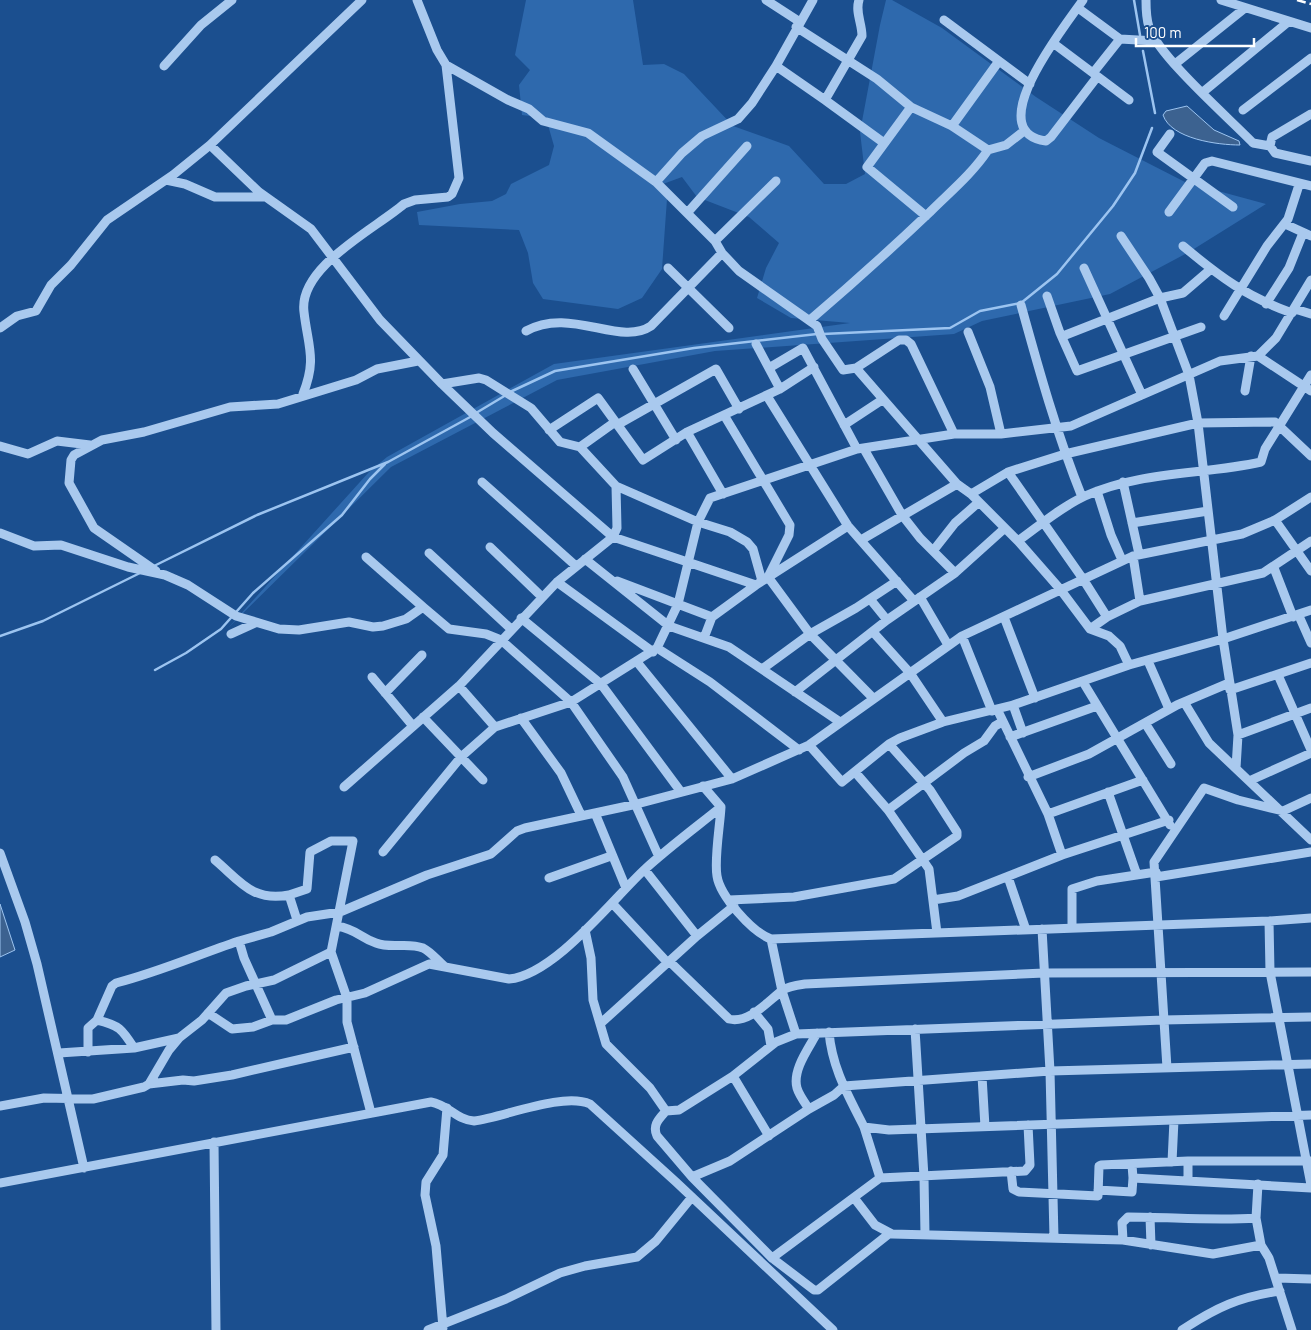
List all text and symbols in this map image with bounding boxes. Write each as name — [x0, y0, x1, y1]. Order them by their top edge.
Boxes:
scale bar — [1136, 15, 1254, 47]
text: 100 m — [1144, 23, 1182, 41]

